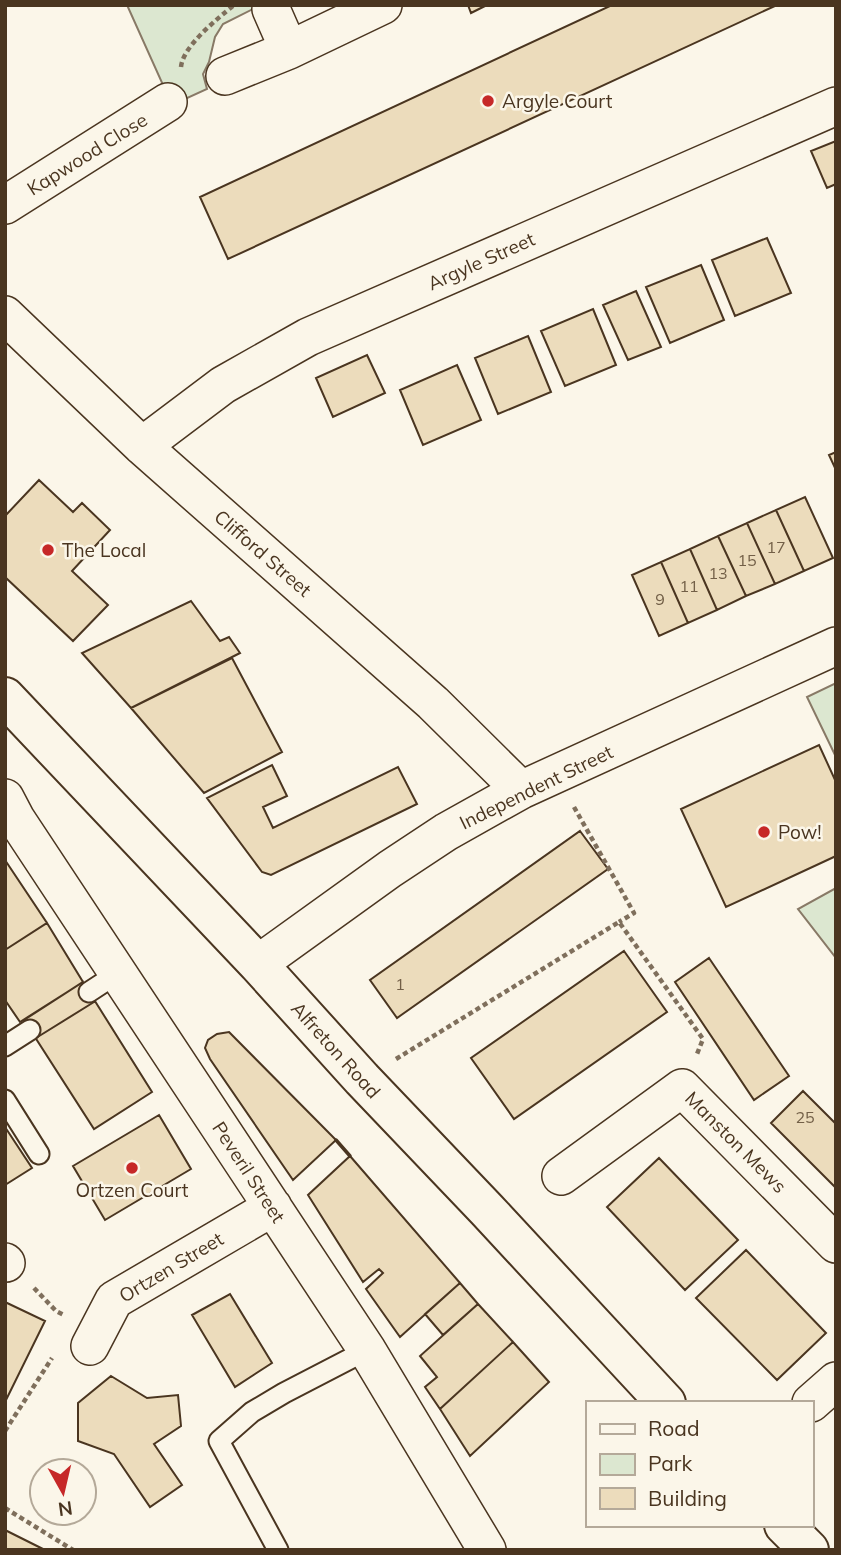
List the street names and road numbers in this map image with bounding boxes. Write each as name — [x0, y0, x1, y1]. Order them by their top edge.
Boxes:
street label: Kapwood Close — [22, 107, 152, 201]
street label: Argyle Street — [424, 227, 539, 295]
street label: Clifford Street — [210, 504, 317, 602]
street label: Independent Street — [455, 739, 617, 835]
street label: Alfreton Road — [286, 997, 386, 1103]
street label: Manston Mews — [680, 1086, 792, 1198]
street label: Peveril Street — [207, 1117, 291, 1227]
street label: Ortzen Street — [115, 1226, 228, 1308]

